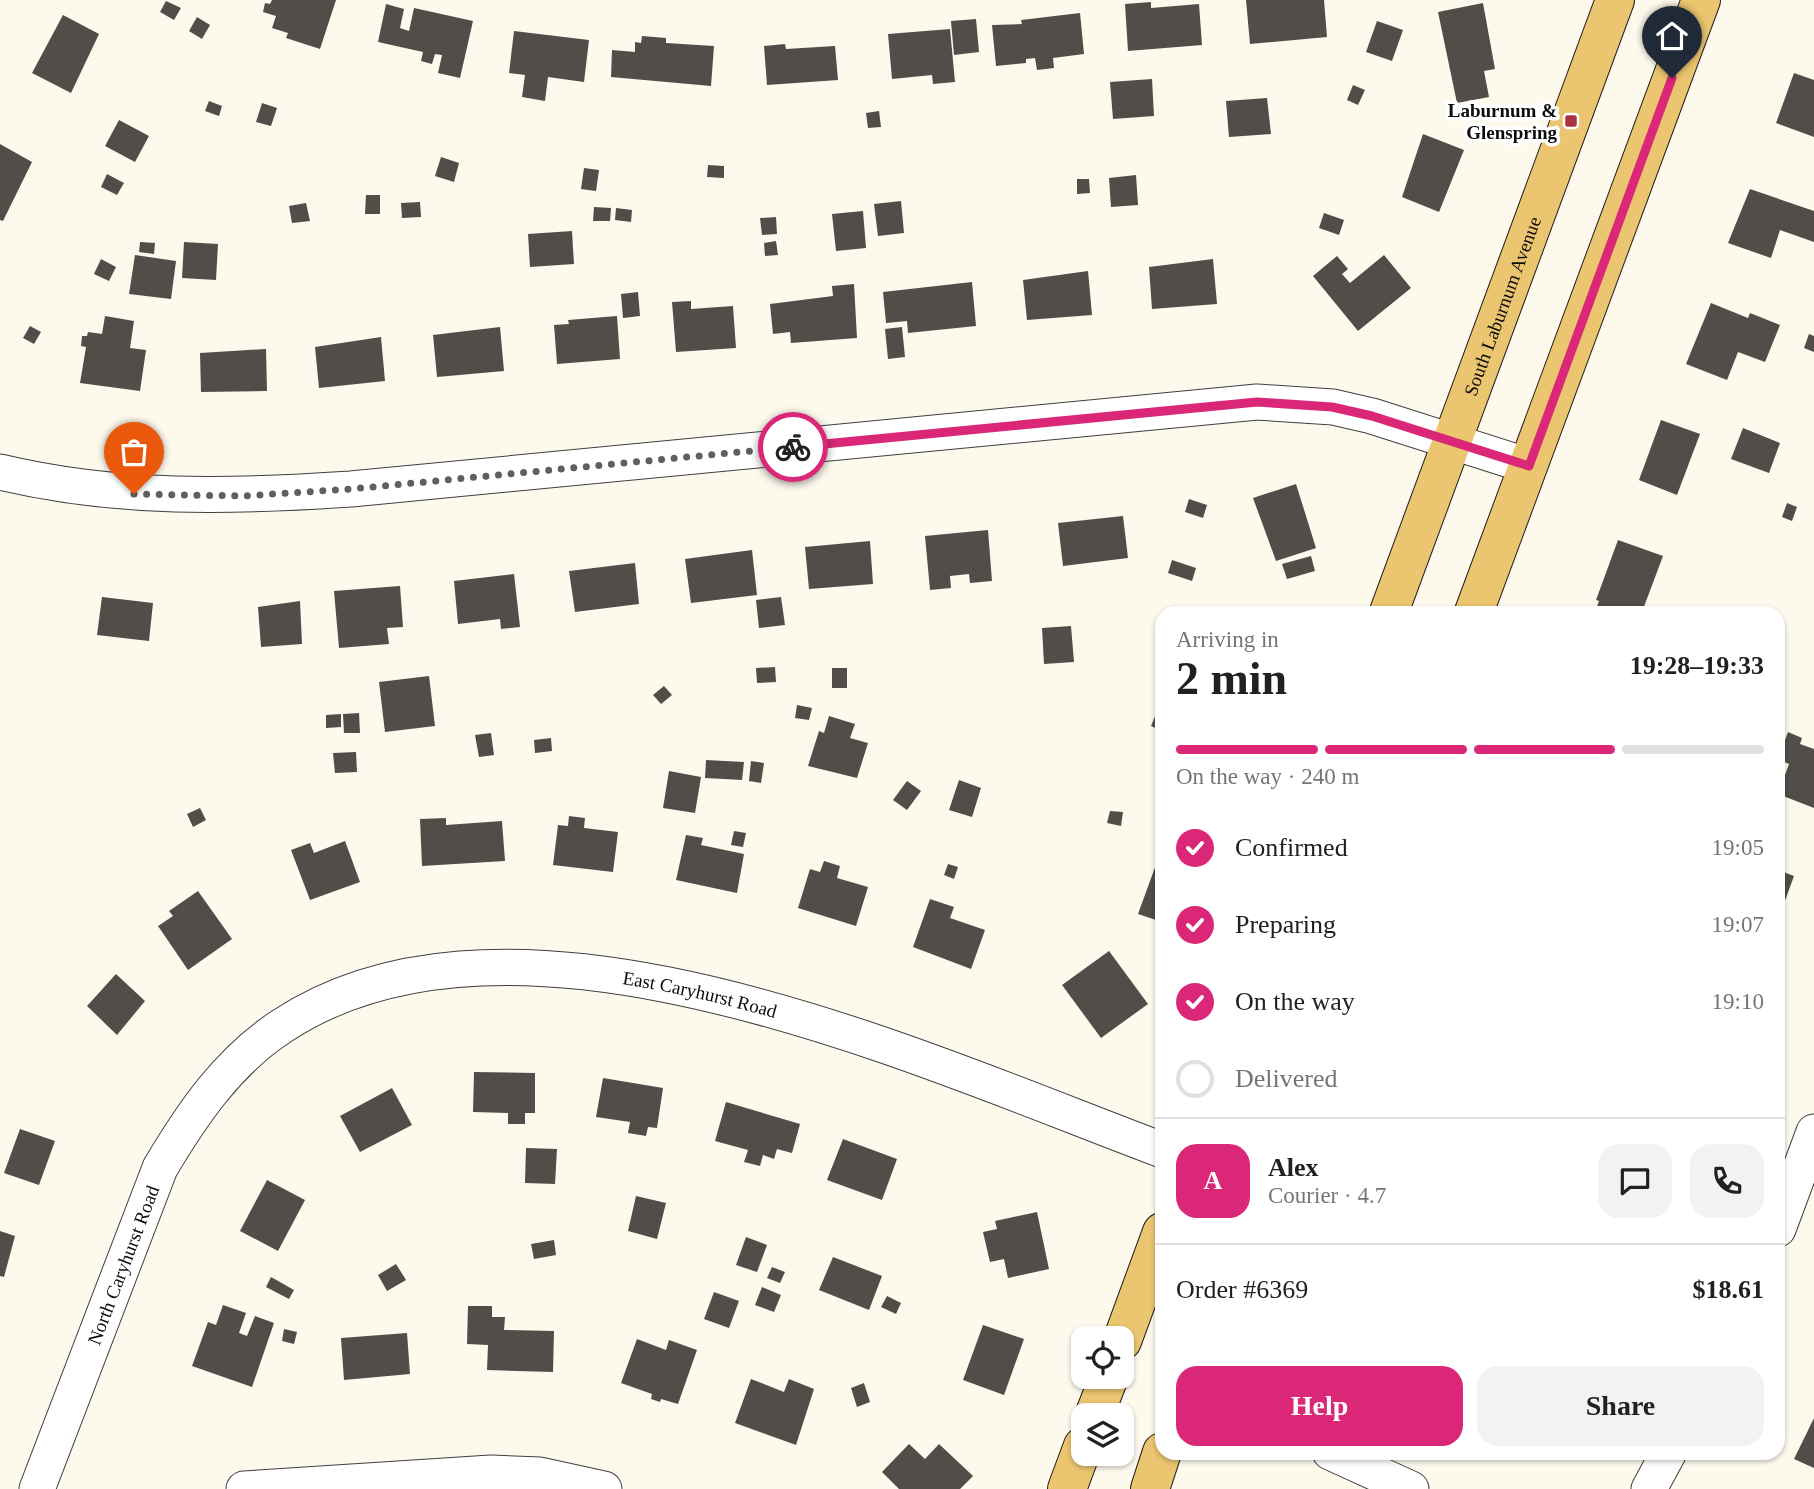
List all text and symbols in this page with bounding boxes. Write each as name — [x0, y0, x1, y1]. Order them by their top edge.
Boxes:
pin — [1642, 6, 1702, 78]
icon: home — [1653, 17, 1691, 55]
place label: Laburnum & Glenspring — [1448, 100, 1557, 143]
marker: Laburnum & Glenspring — [1563, 113, 1579, 129]
street label: South Laburnum Avenue — [1460, 214, 1545, 399]
courier — [758, 412, 828, 482]
pin — [104, 422, 164, 494]
icon: bike — [774, 428, 812, 466]
icon: bag — [115, 433, 153, 471]
text: Arriving in — [1176, 627, 1279, 652]
text: 19:28–19:33 — [1630, 651, 1764, 680]
text: 2 min — [1176, 653, 1287, 704]
text: On the way · 240 m — [1176, 764, 1359, 789]
icon: check — [1176, 829, 1214, 867]
text: Confirmed — [1235, 833, 1348, 862]
text: 19:05 — [1712, 835, 1764, 860]
icon: check — [1176, 906, 1214, 944]
text: Preparing — [1235, 910, 1336, 939]
text: 19:07 — [1712, 912, 1764, 937]
street label: East Caryhurst Road — [621, 967, 780, 1022]
icon: check — [1176, 983, 1214, 1021]
text: On the way — [1235, 987, 1355, 1016]
text: 19:10 — [1712, 989, 1764, 1014]
text: Delivered — [1235, 1064, 1338, 1093]
button: chat — [1598, 1144, 1672, 1218]
button: phone — [1690, 1144, 1764, 1218]
text: Alex — [1268, 1153, 1319, 1182]
text: A — [1204, 1166, 1222, 1195]
street label: North Caryhurst Road — [83, 1182, 164, 1348]
text: Courier · 4.7 — [1268, 1183, 1386, 1208]
text: Order #6369 — [1176, 1275, 1308, 1304]
text: $18.61 — [1693, 1275, 1764, 1304]
map controls — [1071, 1326, 1134, 1466]
button: locate — [1071, 1326, 1134, 1389]
button: Help — [1176, 1366, 1463, 1446]
button: Share — [1477, 1366, 1764, 1446]
button: layers — [1071, 1403, 1134, 1466]

